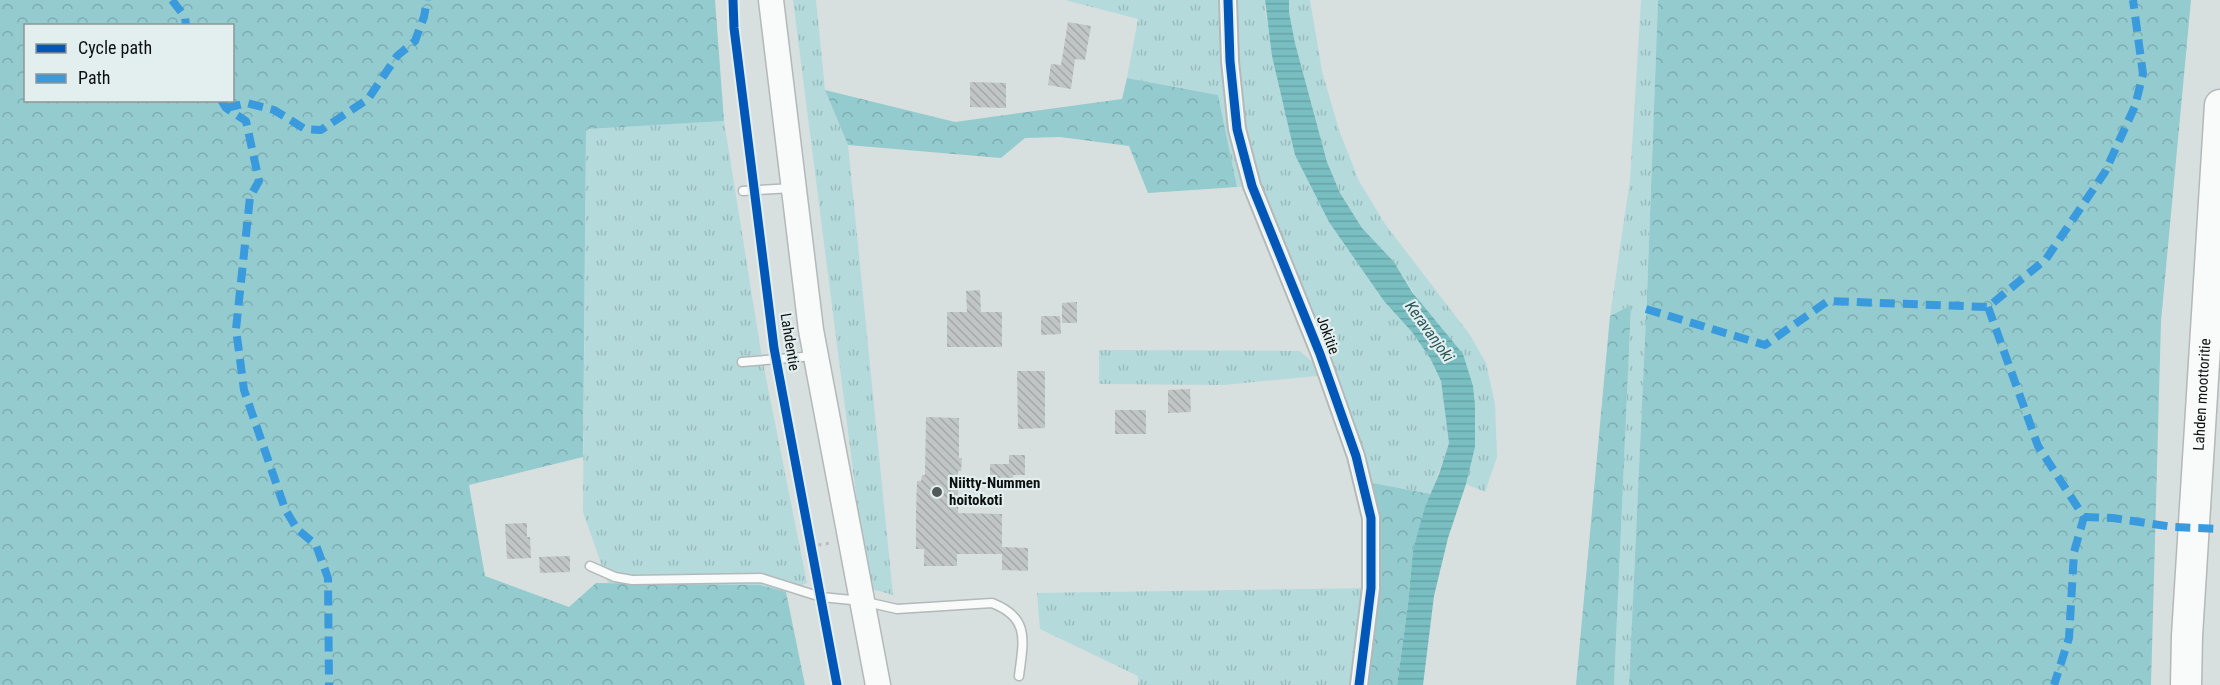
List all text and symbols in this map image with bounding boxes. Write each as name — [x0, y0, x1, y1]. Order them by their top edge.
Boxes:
legend — [24, 24, 234, 102]
text: Cycle path — [78, 37, 152, 58]
text: Path — [78, 67, 111, 88]
water label: Keravanjoki — [1401, 297, 1458, 366]
street label: Lahdentie — [777, 312, 803, 372]
street label: Jokitie — [1313, 313, 1343, 357]
street label: Lahden moottoritie — [2190, 338, 2214, 451]
place label: Niitty-Nummen hoitokoti — [949, 474, 1040, 509]
marker: Niitty-Nummen hoitokoti — [930, 485, 944, 499]

